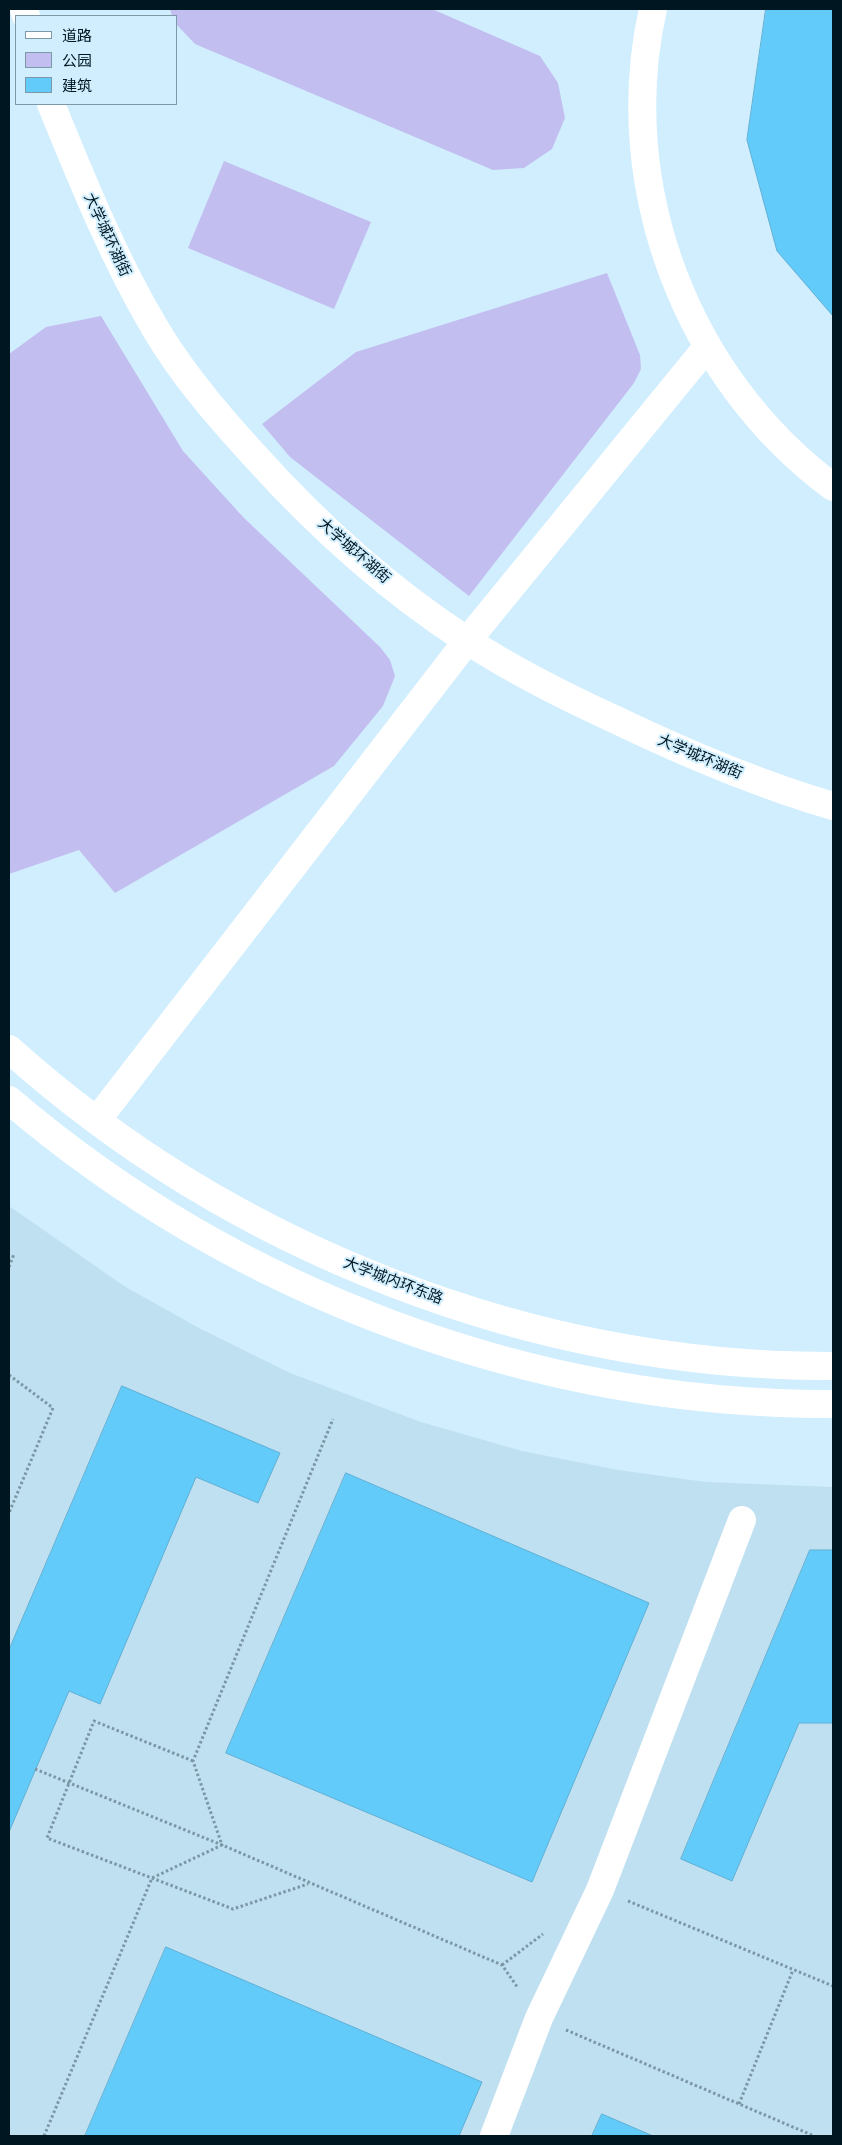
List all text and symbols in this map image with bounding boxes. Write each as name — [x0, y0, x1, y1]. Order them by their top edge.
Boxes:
legend — [15, 15, 178, 105]
text: 道路 — [62, 23, 92, 46]
text: 公园 — [62, 48, 92, 71]
text: 建筑 — [62, 73, 92, 96]
street label: 大学城环湖街 — [80, 190, 134, 280]
street label: 大学城环湖街 — [314, 515, 394, 587]
street label: 大学城环湖街 — [655, 731, 745, 783]
street label: 大学城内环东路 — [341, 1254, 445, 1308]

